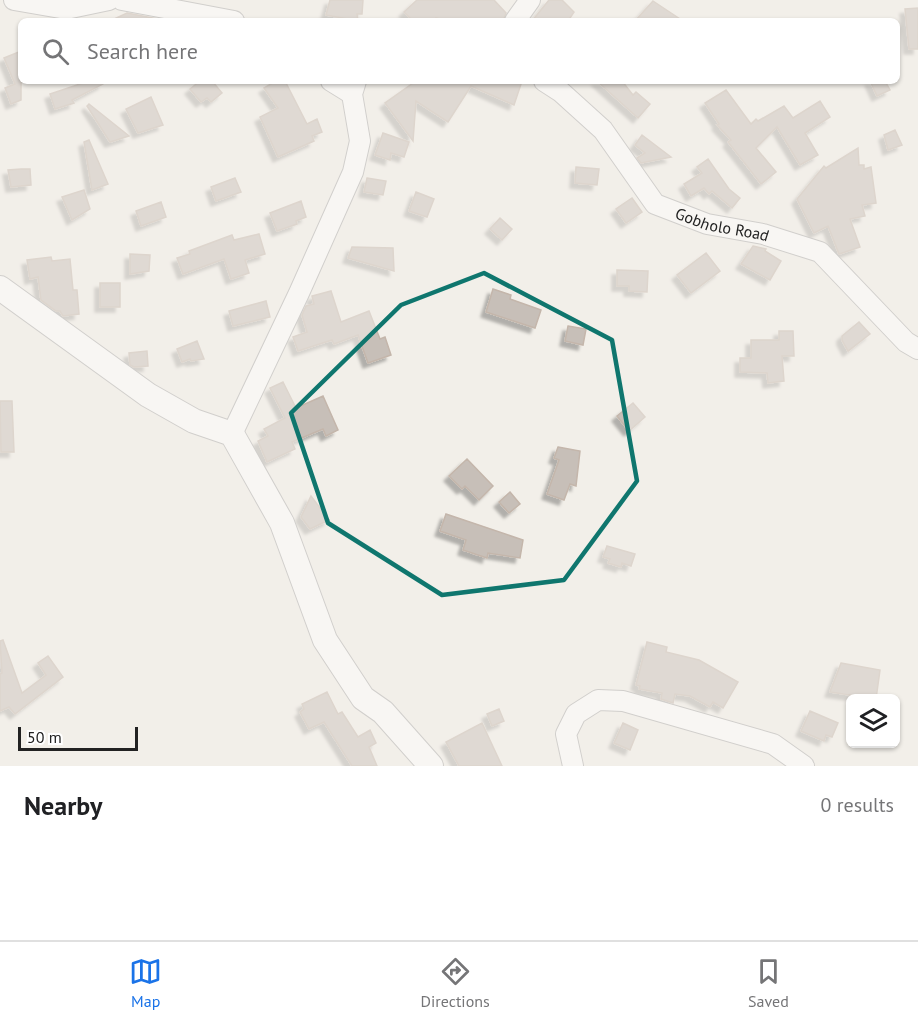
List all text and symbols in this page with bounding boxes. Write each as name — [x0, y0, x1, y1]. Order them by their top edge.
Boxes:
search box — [18, 18, 900, 84]
icon: search — [39, 35, 72, 68]
text: Search here — [87, 37, 198, 65]
street label: Gobholo Road — [673, 203, 772, 245]
map controls — [846, 694, 900, 748]
button: layers — [846, 694, 900, 748]
scale bar — [18, 724, 138, 752]
text: 50 m — [27, 727, 62, 747]
text: Nearby — [24, 789, 102, 822]
text: 0 results — [821, 792, 894, 818]
tab: Map — [129, 955, 162, 1011]
tab: Directions — [421, 955, 490, 1011]
tab: Saved — [748, 955, 789, 1011]

